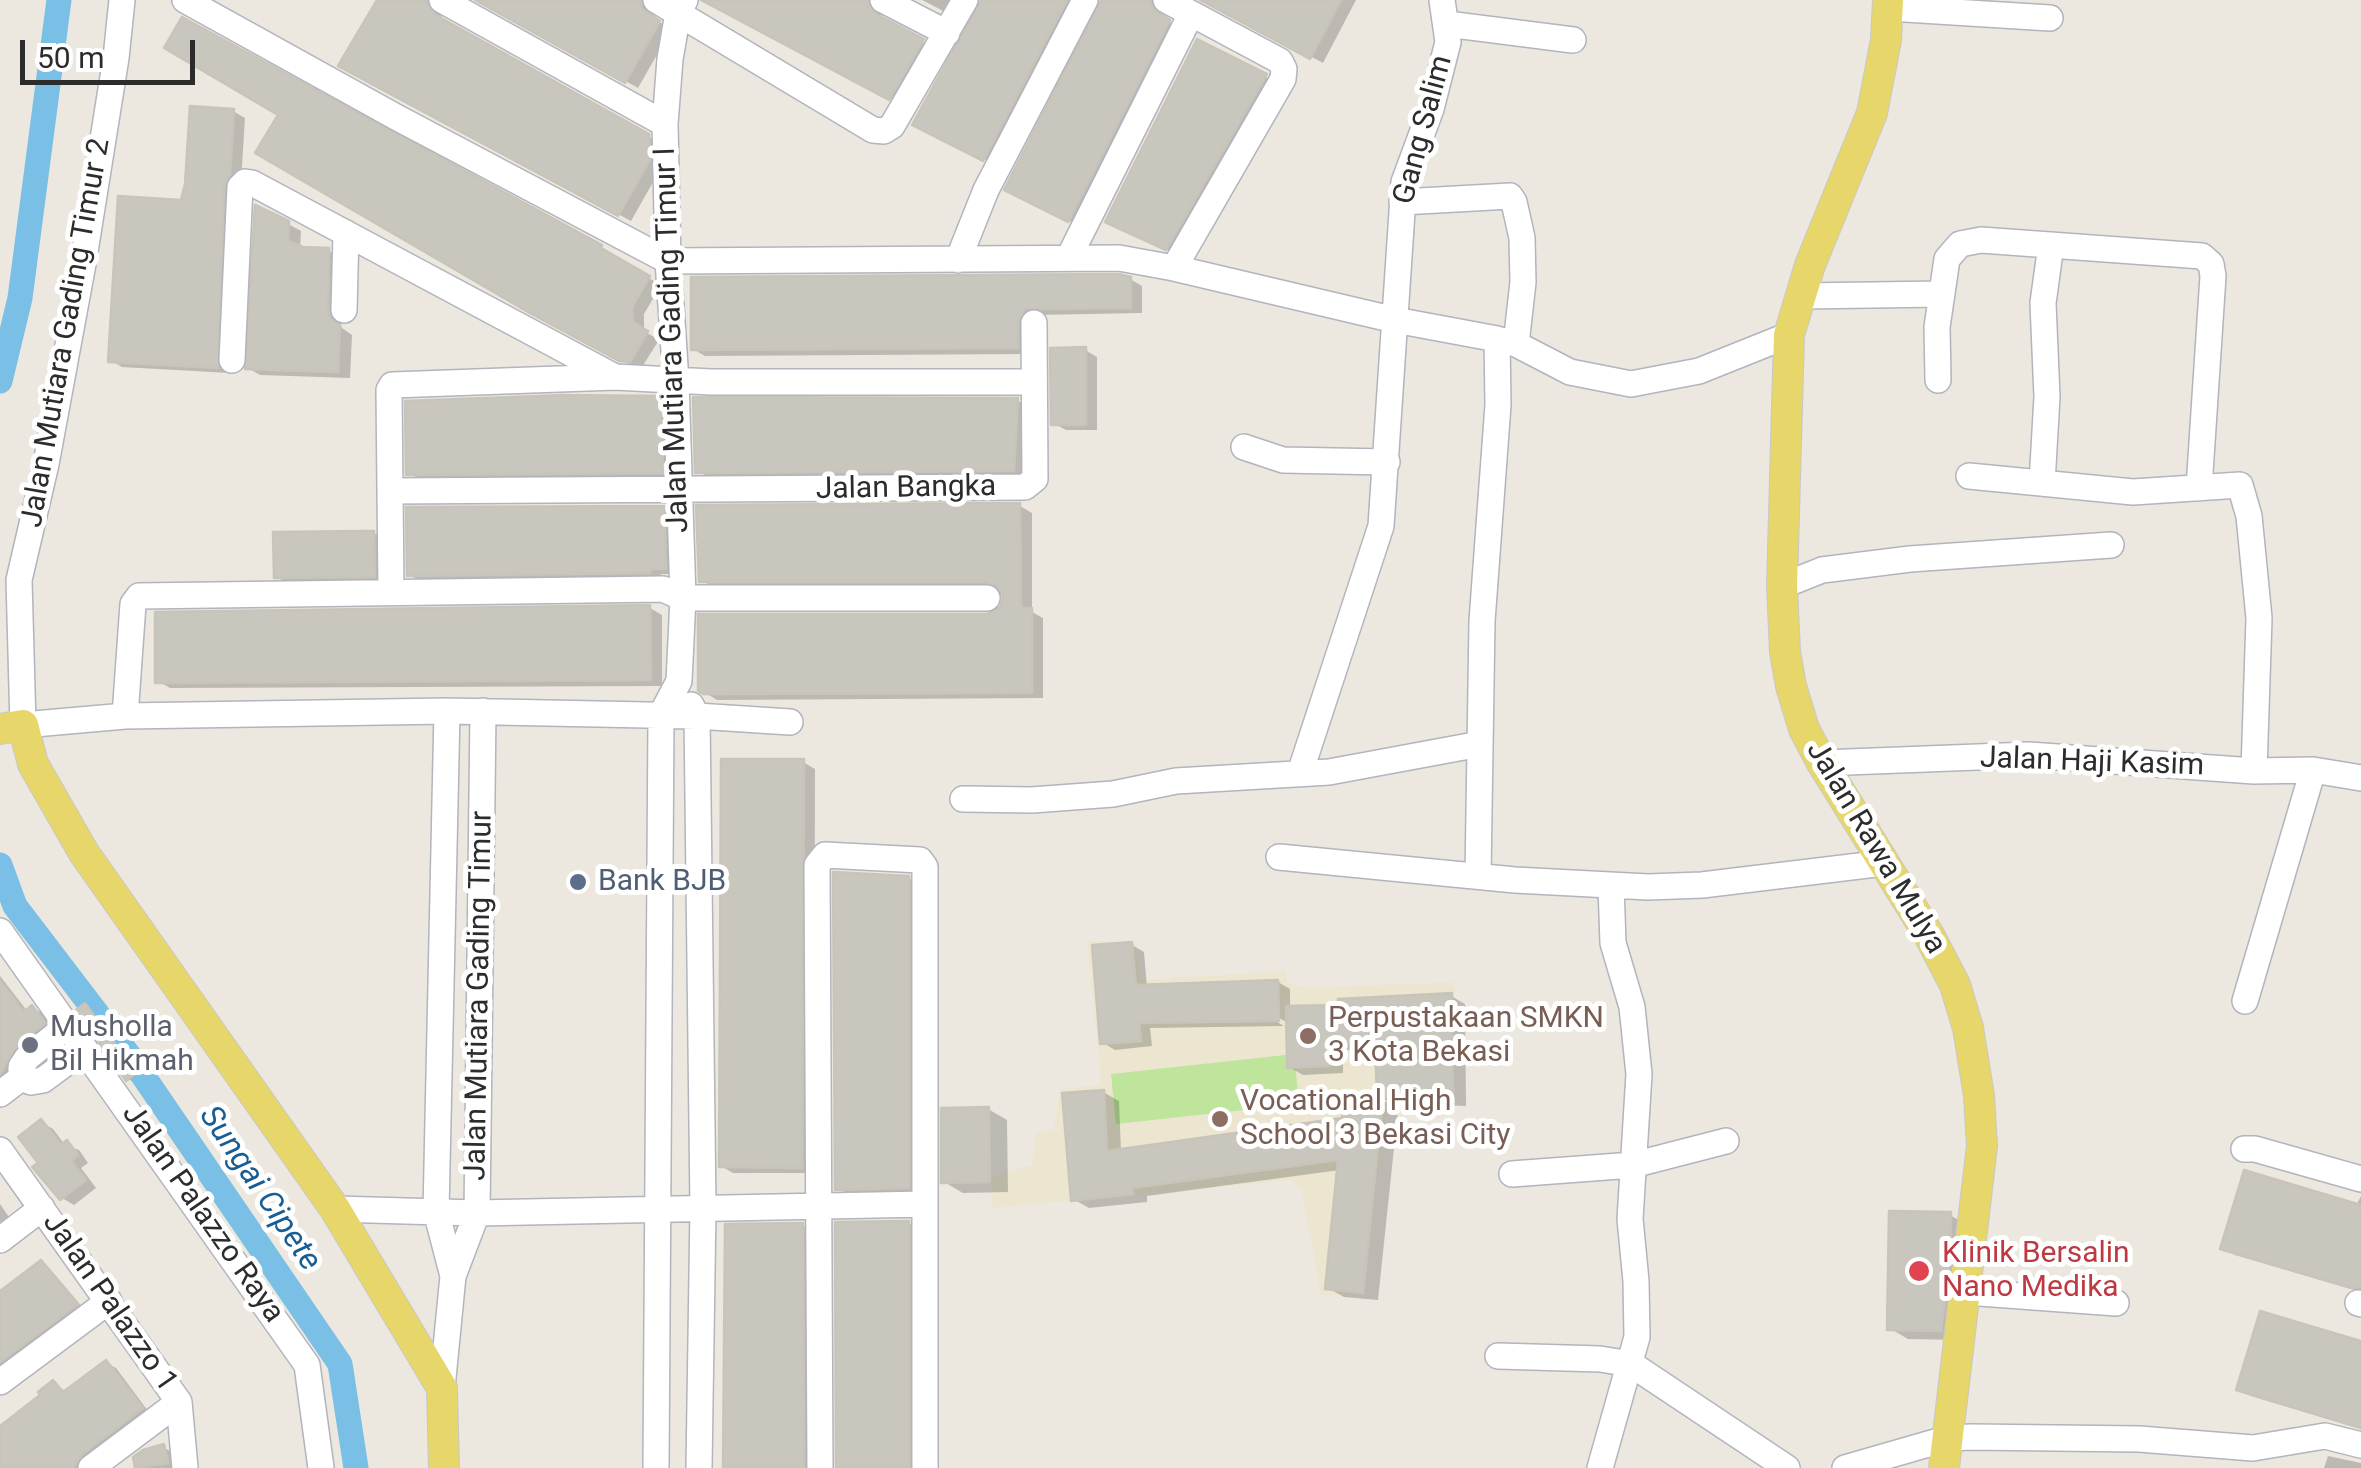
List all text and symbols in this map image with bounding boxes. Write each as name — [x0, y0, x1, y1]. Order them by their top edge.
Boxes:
scale bar — [25, 20, 200, 82]
text: 50 m — [37, 40, 104, 75]
street label: Gang Salim — [1387, 52, 1461, 208]
street label: Jalan Mutiara Gading Timur 2 — [15, 136, 119, 530]
street label: Jalan Mutiara Gading Timur I — [648, 147, 698, 533]
street label: Jalan Bangka — [815, 469, 997, 509]
street label: Jalan Rawa Mulya — [1797, 735, 1953, 961]
street label: Jalan Haji Kasim — [1979, 741, 2205, 785]
street label: Jalan Mutiara Gading Timur — [459, 811, 501, 1181]
place label: Bank BJB — [598, 864, 726, 900]
marker: Bank BJB — [567, 871, 589, 893]
place label: Perpustakaan SMKN 3 Kota Bekasi — [1328, 1001, 1604, 1072]
place label: Musholla Bil Hikmah — [50, 1010, 194, 1080]
marker: Perpustakaan SMKN 3 Kota Bekasi — [1297, 1025, 1319, 1047]
marker: Musholla Bil Hikmah — [19, 1034, 41, 1056]
place label: Vocational High School 3 Bekasi City — [1240, 1084, 1510, 1154]
street label: Jalan Palazzo Raya — [113, 1098, 291, 1330]
water label: Sungai Cipete — [190, 1099, 328, 1279]
marker: Vocational High School 3 Bekasi City — [1209, 1108, 1231, 1130]
street label: Jalan Palazzo 1 — [34, 1207, 184, 1399]
place label: Klinik Bersalin Nano Medika — [1942, 1236, 2130, 1306]
marker: Klinik Bersalin Nano Medika — [1906, 1258, 1932, 1284]

